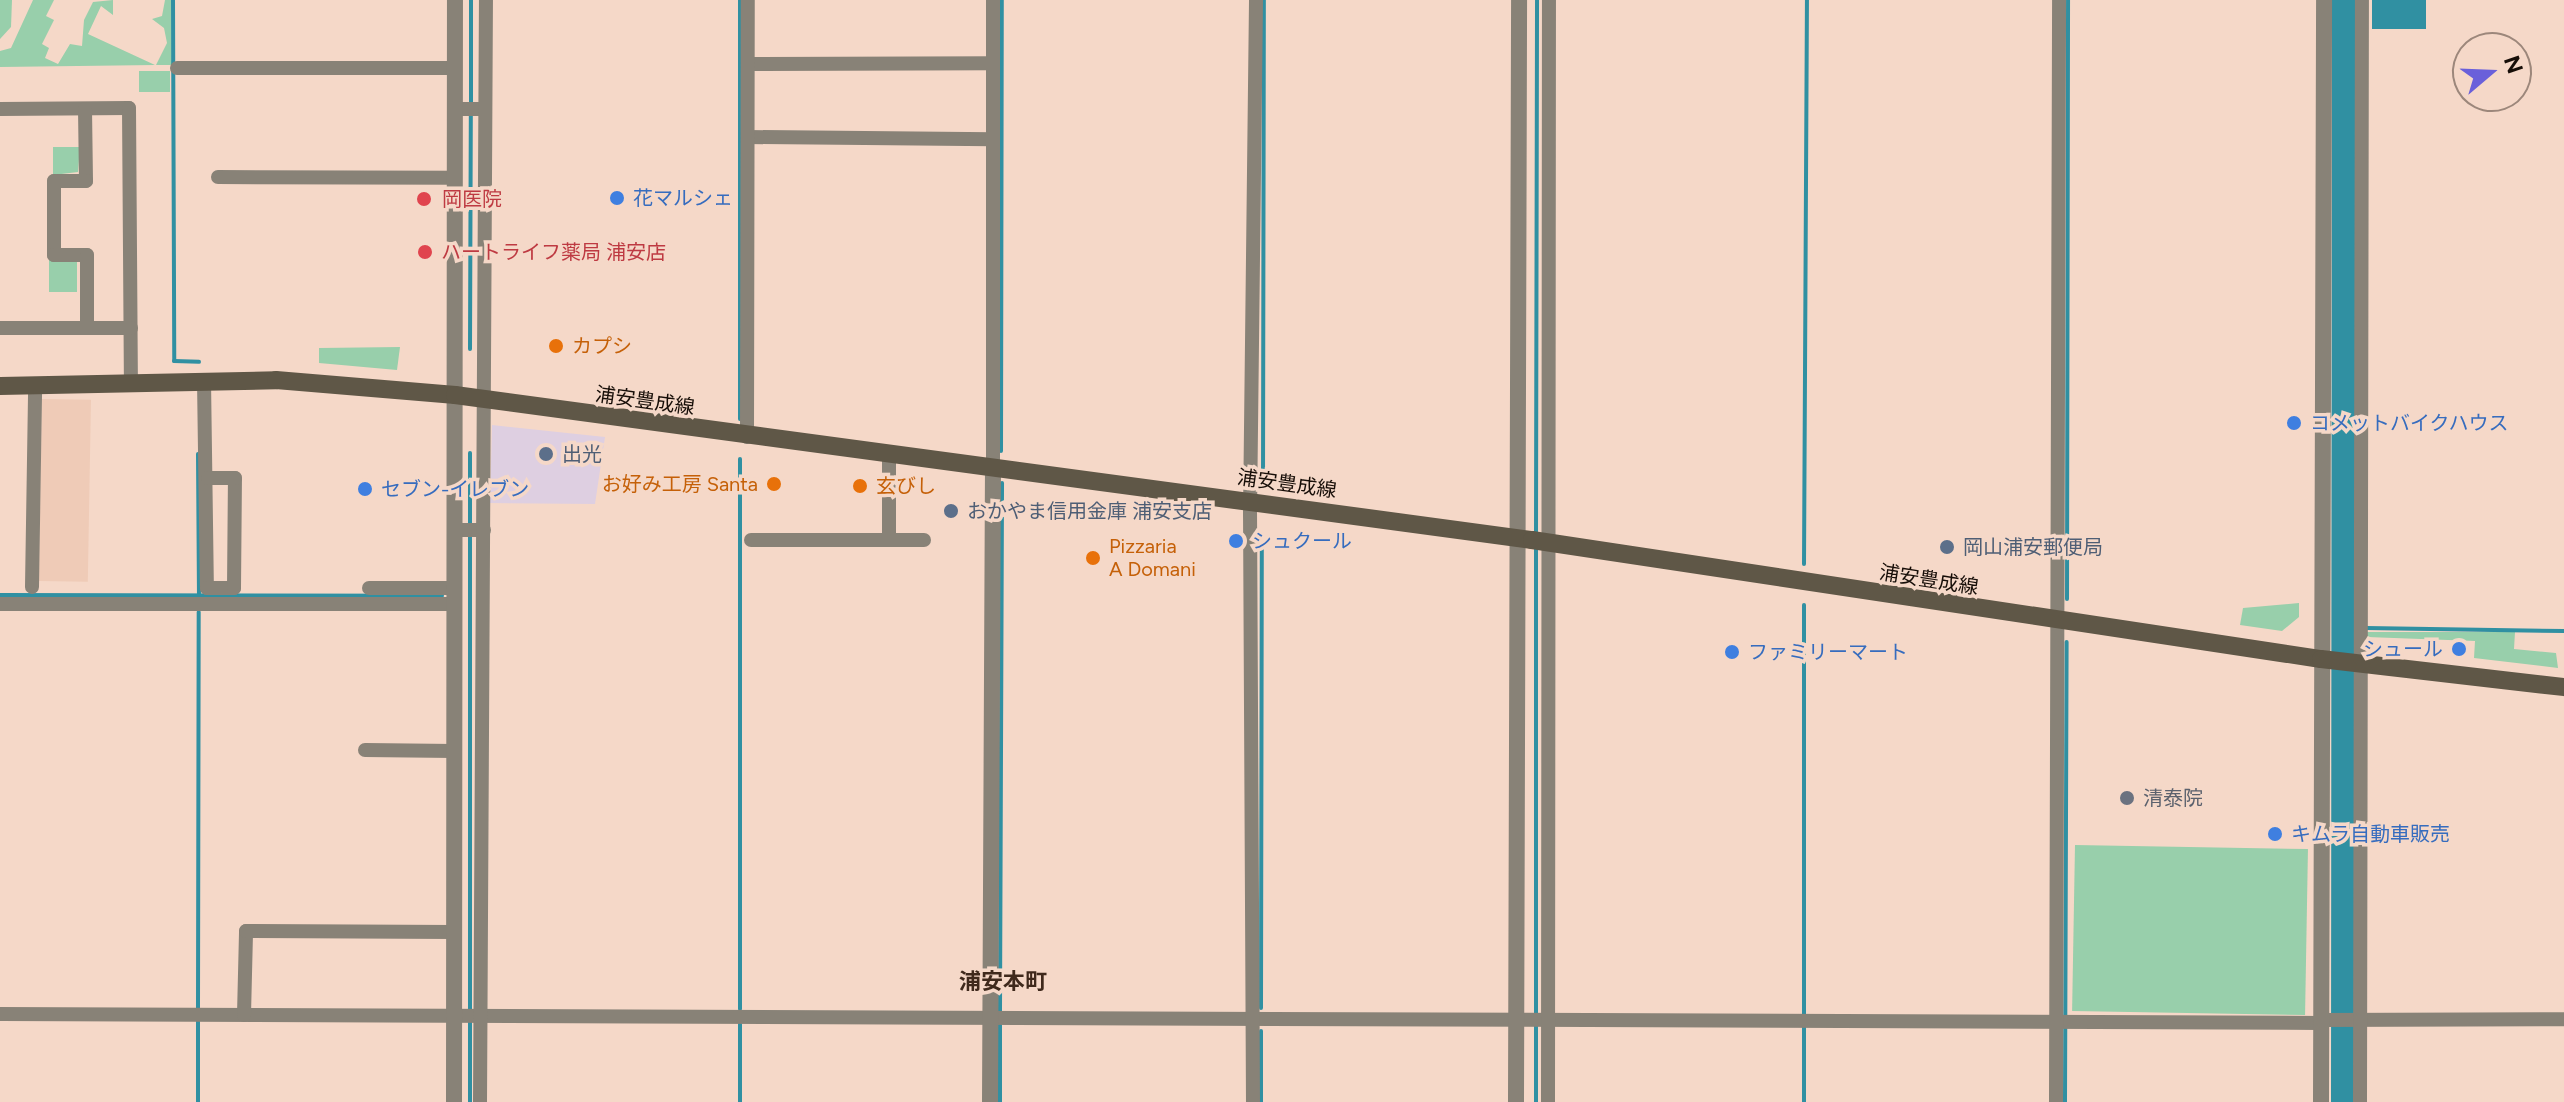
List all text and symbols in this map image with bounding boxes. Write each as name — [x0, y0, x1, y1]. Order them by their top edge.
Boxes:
north arrow — [2452, 32, 2532, 112]
text: N — [2498, 52, 2529, 77]
place label: 花マルシェ — [633, 186, 733, 210]
place label: 岡医院 — [442, 187, 502, 211]
marker: 岡医院 — [413, 188, 435, 210]
marker: 花マルシェ — [608, 189, 626, 207]
place label: ハートライフ薬局 浦安店 — [441, 240, 666, 264]
marker: ハートライフ薬局 浦安店 — [416, 243, 434, 261]
place label: カプシ — [572, 334, 632, 358]
marker: カプシ — [547, 337, 565, 355]
street label: 浦安豊成線 — [594, 382, 696, 420]
place label: コメットバイクハウス — [2310, 411, 2510, 435]
marker: コメットバイクハウス — [2285, 414, 2303, 432]
place label: 出光 — [562, 442, 602, 466]
marker: 出光 — [537, 445, 555, 463]
street label: 浦安豊成線 — [1236, 465, 1338, 503]
place label: お好み工房 Santa — [602, 472, 758, 496]
place label: 玄びし — [876, 474, 936, 498]
marker: お好み工房 Santa — [765, 475, 783, 493]
place label: セブン-イレブン — [381, 477, 529, 501]
marker: 玄びし — [851, 477, 869, 495]
marker: セブン-イレブン — [356, 480, 374, 498]
place label: おかやま信用金庫 浦安支店 — [967, 499, 1212, 523]
marker: おかやま信用金庫 浦安支店 — [942, 502, 960, 520]
place label: シュクール — [1252, 529, 1352, 553]
marker: シュクール — [1227, 532, 1245, 550]
place label: Pizzaria A Domani — [1109, 534, 1196, 581]
place label: 岡山浦安郵便局 — [1963, 535, 2103, 559]
marker: 岡山浦安郵便局 — [1938, 538, 1956, 556]
marker: Pizzaria A Domani — [1084, 549, 1102, 567]
street label: 浦安豊成線 — [1878, 560, 1980, 600]
place label: シュール — [2363, 637, 2443, 661]
place label: ファミリーマート — [1748, 640, 1908, 664]
marker: シュール — [2450, 640, 2468, 658]
marker: ファミリーマート — [1723, 643, 1741, 661]
place label: 清泰院 — [2143, 786, 2203, 810]
marker: 清泰院 — [2118, 789, 2136, 807]
place label: キムラ自動車販売 — [2291, 822, 2451, 846]
marker: キムラ自動車販売 — [2266, 825, 2284, 843]
district label: 浦安本町 — [959, 969, 1047, 995]

